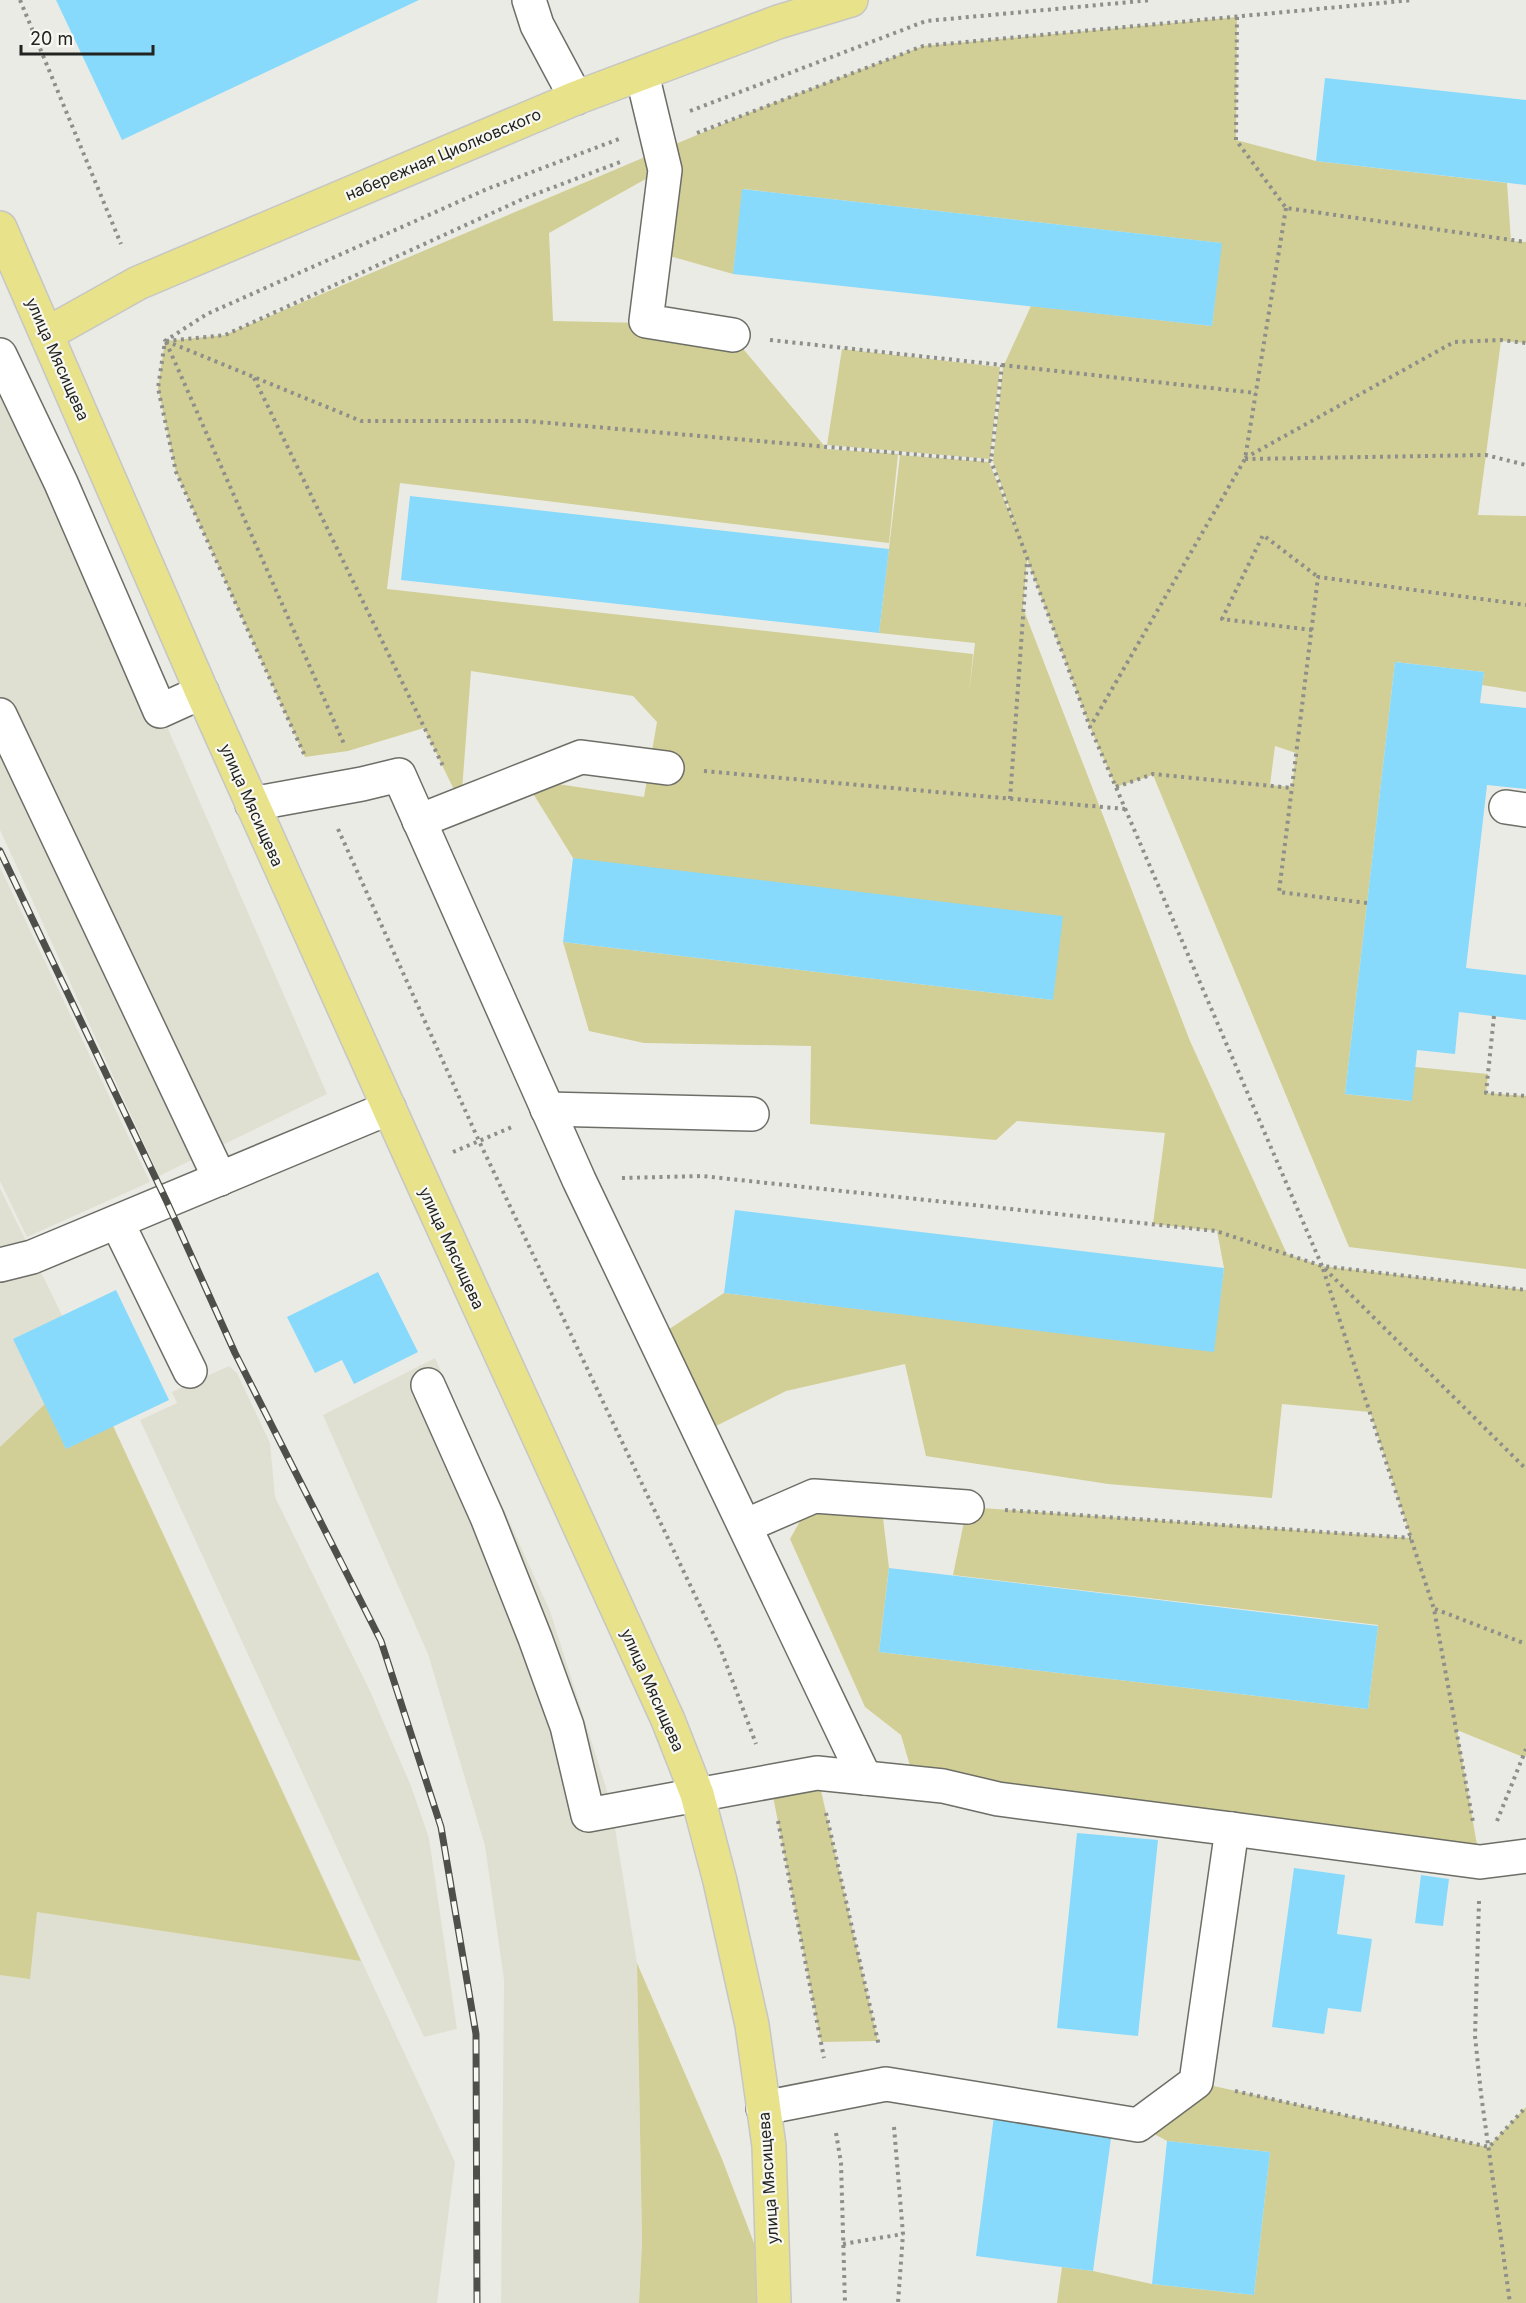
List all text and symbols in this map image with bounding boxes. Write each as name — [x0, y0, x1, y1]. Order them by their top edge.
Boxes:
scale bar — [21, 18, 153, 56]
text: 20 m — [30, 28, 73, 49]
street label: набережная Циолковского — [342, 104, 544, 204]
street label: улица Мясищева — [22, 294, 94, 424]
street label: улица Мясищева — [216, 740, 288, 870]
street label: улица Мясищева — [415, 1184, 489, 1312]
street label: улица Мясищева — [617, 1625, 689, 1755]
street label: улица Мясищева — [753, 2111, 783, 2245]

